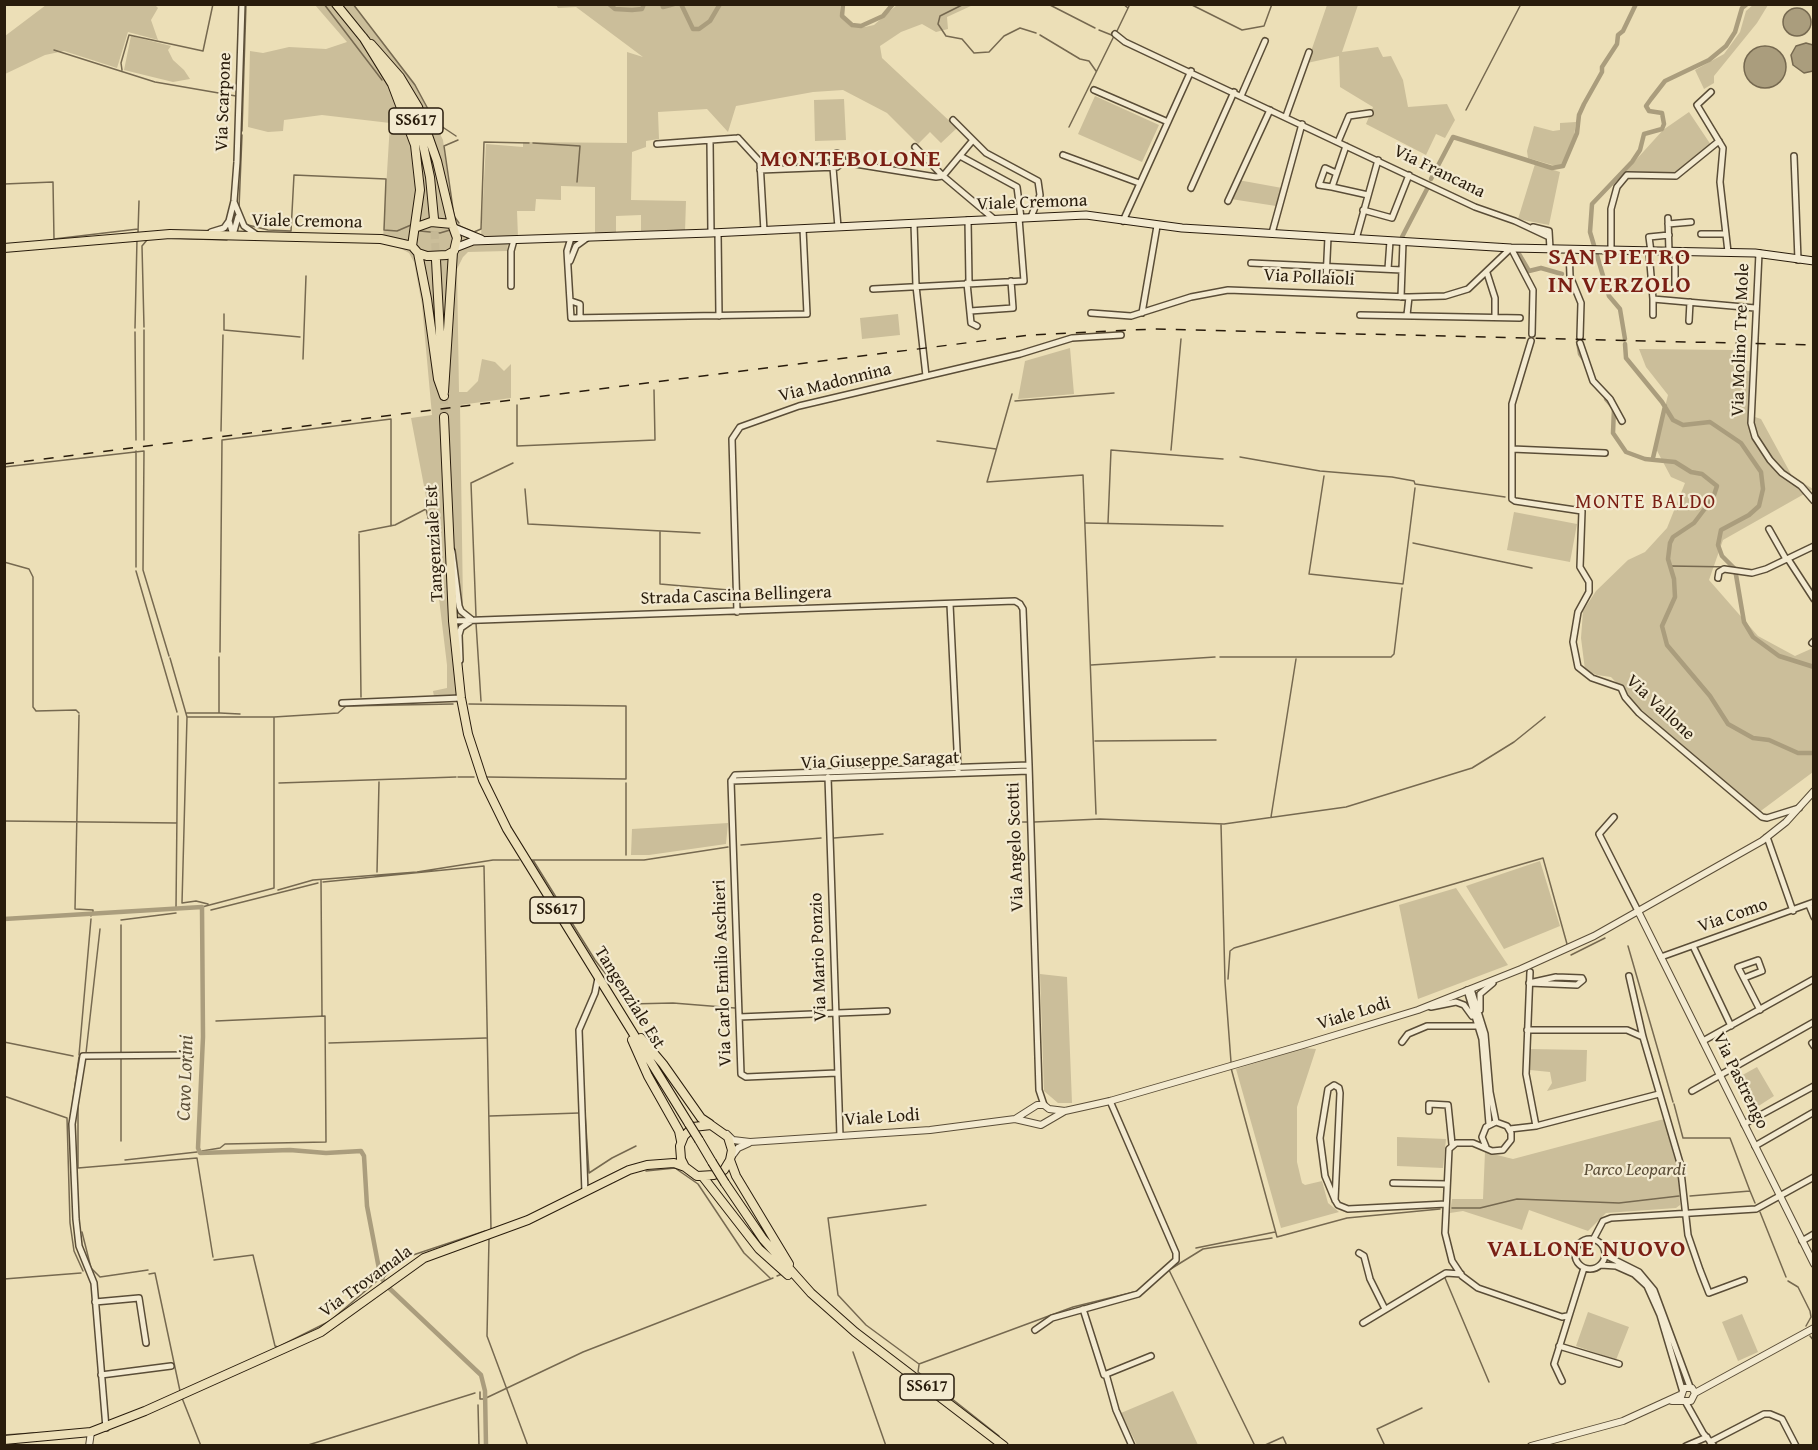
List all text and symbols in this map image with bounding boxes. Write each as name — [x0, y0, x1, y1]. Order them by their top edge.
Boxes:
street label: Via Scarpone — [211, 52, 237, 152]
road number: SS617 — [389, 108, 443, 134]
street label: Via Francana — [1390, 141, 1488, 203]
district label: MONTEBOLONE — [760, 146, 942, 174]
street label: Viale Cremona — [976, 190, 1088, 216]
street label: Viale Cremona — [251, 210, 363, 234]
district label: SAN PIETRO IN VERZOLO — [1548, 244, 1692, 300]
street label: Via Molino Tre Mole — [1728, 263, 1754, 417]
street label: Via Pollaioli — [1263, 265, 1355, 291]
street label: Via Madonnina — [776, 359, 894, 407]
street label: Tangenziale Est — [421, 484, 449, 602]
district label: MONTE BALDO — [1575, 491, 1717, 515]
street label: Strada Cascina Bellingera — [640, 582, 832, 610]
street label: Via Vallone — [1621, 671, 1699, 745]
street label: Via Giuseppe Saragat — [800, 747, 960, 775]
street label: Via Angelo Scotti — [1003, 782, 1029, 912]
street label: Via Carlo Emilio Aschieri — [709, 879, 737, 1067]
street label: Via Mario Ponzio — [806, 892, 832, 1022]
street label: Via Como — [1695, 894, 1771, 938]
road number: SS617 — [530, 897, 584, 923]
street label: Tangenziale Est — [589, 943, 669, 1053]
street label: Viale Lodi — [1315, 993, 1393, 1035]
street label: Via Pastrengo — [1707, 1029, 1773, 1133]
water label: Cavo Lorini — [173, 1035, 199, 1121]
street label: Viale Lodi — [844, 1105, 920, 1131]
park label: Parco Leopardi — [1584, 1159, 1686, 1181]
district label: VALLONE NUOVO — [1487, 1236, 1687, 1264]
street label: Via Trovamala — [315, 1241, 417, 1323]
road number: SS617 — [900, 1374, 954, 1400]

